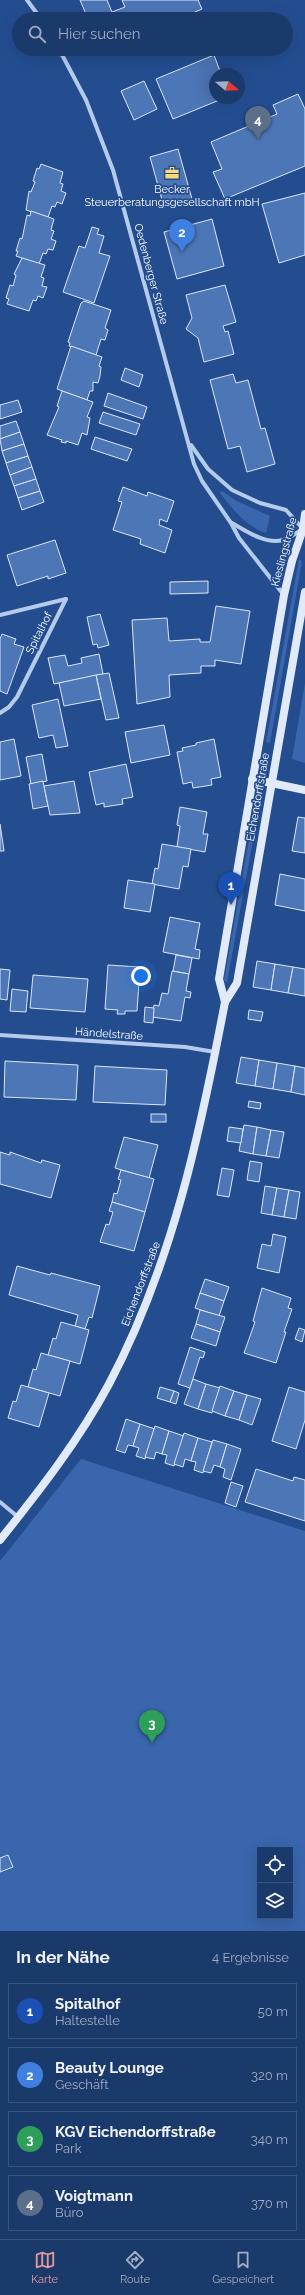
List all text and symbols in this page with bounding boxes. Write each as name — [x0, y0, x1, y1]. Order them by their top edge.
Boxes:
search box — [12, 12, 293, 56]
icon: search — [26, 23, 48, 45]
text: Hier suchen — [58, 25, 141, 43]
north arrow — [209, 68, 245, 104]
pin: 4 — [245, 106, 271, 139]
office icon: Becker Steuerberatungsgesellschaft mbH — [164, 165, 180, 181]
place label: Becker Steuerberatungsgesellschaft mbH — [84, 183, 260, 209]
pin: 2 — [169, 219, 195, 252]
street label: Oedenberger Straße — [131, 222, 171, 326]
street label: Kieslingstraße — [269, 515, 300, 588]
street label: Spitalhof — [23, 610, 55, 656]
street label: Eichendorffstraße — [244, 751, 272, 842]
pin: 1 — [218, 872, 244, 905]
your location — [131, 966, 151, 986]
street label: Händelstraße — [75, 1025, 144, 1043]
street label: Eichendorffstraße — [119, 1239, 163, 1328]
pin: 3 — [139, 1710, 165, 1743]
map controls — [257, 1847, 293, 1919]
button: locate — [257, 1847, 293, 1883]
button: layers — [257, 1883, 293, 1919]
text: In der Nähe — [16, 1947, 110, 1967]
text: 4 Ergebnisse — [212, 1950, 289, 1965]
text: Spitalhof — [55, 1995, 120, 2013]
text: 1 — [27, 2004, 33, 2019]
text: 50 m — [258, 2004, 288, 2019]
text: Haltestelle — [55, 2013, 120, 2028]
text: Beauty Lounge — [55, 2059, 164, 2077]
text: 2 — [26, 2068, 34, 2083]
text: 320 m — [251, 2068, 288, 2083]
text: Geschäft — [55, 2077, 109, 2092]
text: KGV Eichendorffstraße — [55, 2123, 216, 2141]
text: 3 — [26, 2132, 34, 2147]
text: 340 m — [251, 2132, 288, 2147]
text: Park — [55, 2141, 82, 2156]
text: Voigtmann — [55, 2187, 133, 2205]
text: 4 — [26, 2196, 34, 2211]
text: 370 m — [251, 2196, 288, 2211]
text: Büro — [55, 2205, 83, 2220]
tab: Karte — [31, 2249, 58, 2286]
tab: Route — [120, 2249, 150, 2286]
tab: Gespeichert — [212, 2249, 274, 2286]

